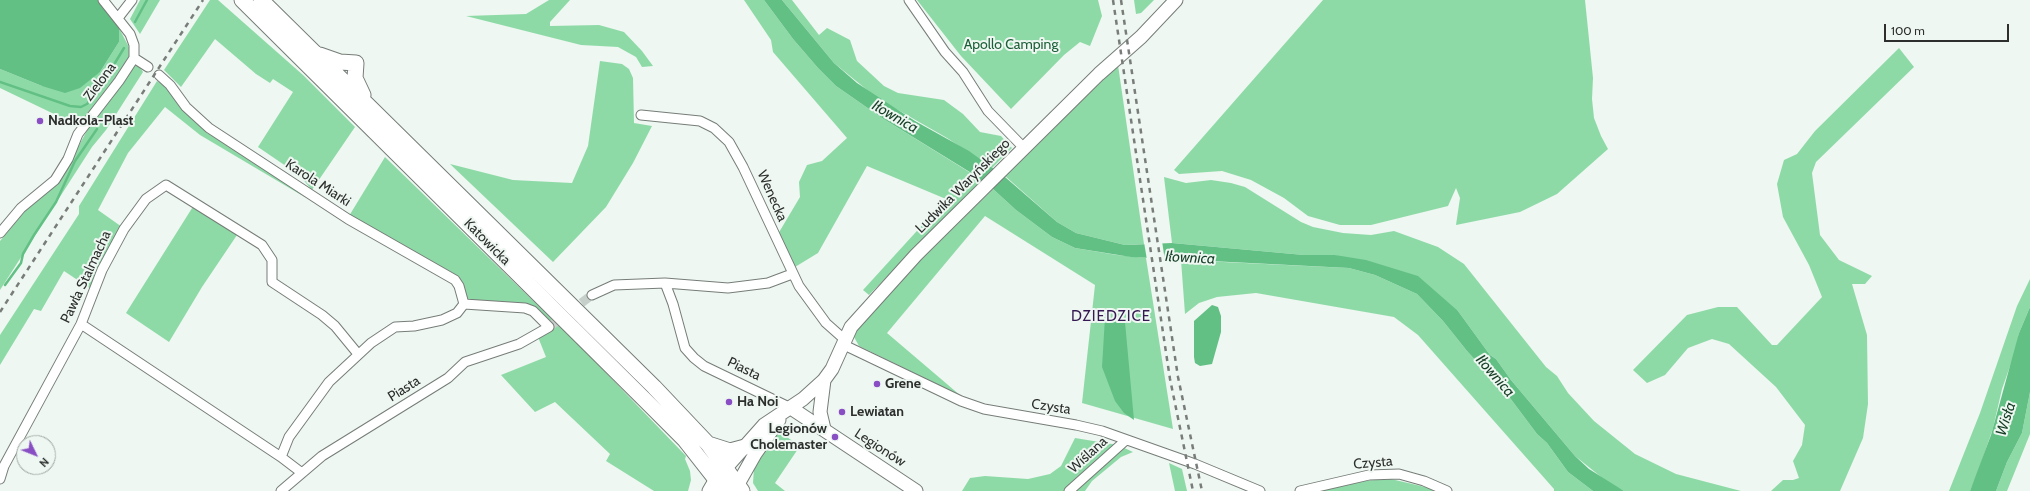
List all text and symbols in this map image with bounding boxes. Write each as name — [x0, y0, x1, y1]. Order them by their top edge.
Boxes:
scale bar — [1886, 16, 2011, 42]
text: 100 m — [1891, 23, 1925, 38]
park label: Apollo Camping — [964, 37, 1058, 53]
street label: Zielona — [80, 60, 120, 104]
water label: Iłownica — [869, 97, 921, 137]
place label: Nadkola-Plast — [48, 113, 133, 129]
marker: Nadkola-Plast — [35, 116, 45, 126]
street label: Ludwika Waryńskiego — [912, 135, 1014, 237]
street label: Karola Miarki — [282, 156, 354, 210]
street label: Wenecka — [753, 168, 791, 224]
street label: Katowicka — [460, 215, 514, 269]
street label: Pawła Stalmacha — [57, 228, 115, 326]
water label: Iłownica — [1164, 248, 1216, 268]
district label: DZIEDZICE — [1071, 308, 1151, 326]
water label: Iłownica — [1472, 351, 1518, 401]
street label: Piasta — [725, 354, 763, 384]
street label: Piasta — [385, 373, 423, 405]
place label: Grene — [885, 376, 921, 392]
marker: Grene — [872, 379, 882, 389]
place label: Ha Noi — [737, 394, 778, 410]
street label: Czysta — [1030, 396, 1072, 418]
marker: Ha Noi — [724, 397, 734, 407]
water label: Wisła — [1992, 400, 2020, 438]
place label: Lewiatan — [850, 404, 904, 420]
marker: Lewiatan — [837, 407, 847, 417]
place label: Legionów Cholemaster — [750, 421, 827, 454]
street label: Legionów — [851, 425, 909, 471]
marker: Legionów Cholemaster — [830, 432, 840, 442]
street label: Wiślana — [1065, 433, 1111, 477]
north arrow — [16, 435, 56, 475]
street label: Czysta — [1353, 453, 1393, 473]
text: N — [36, 455, 52, 470]

